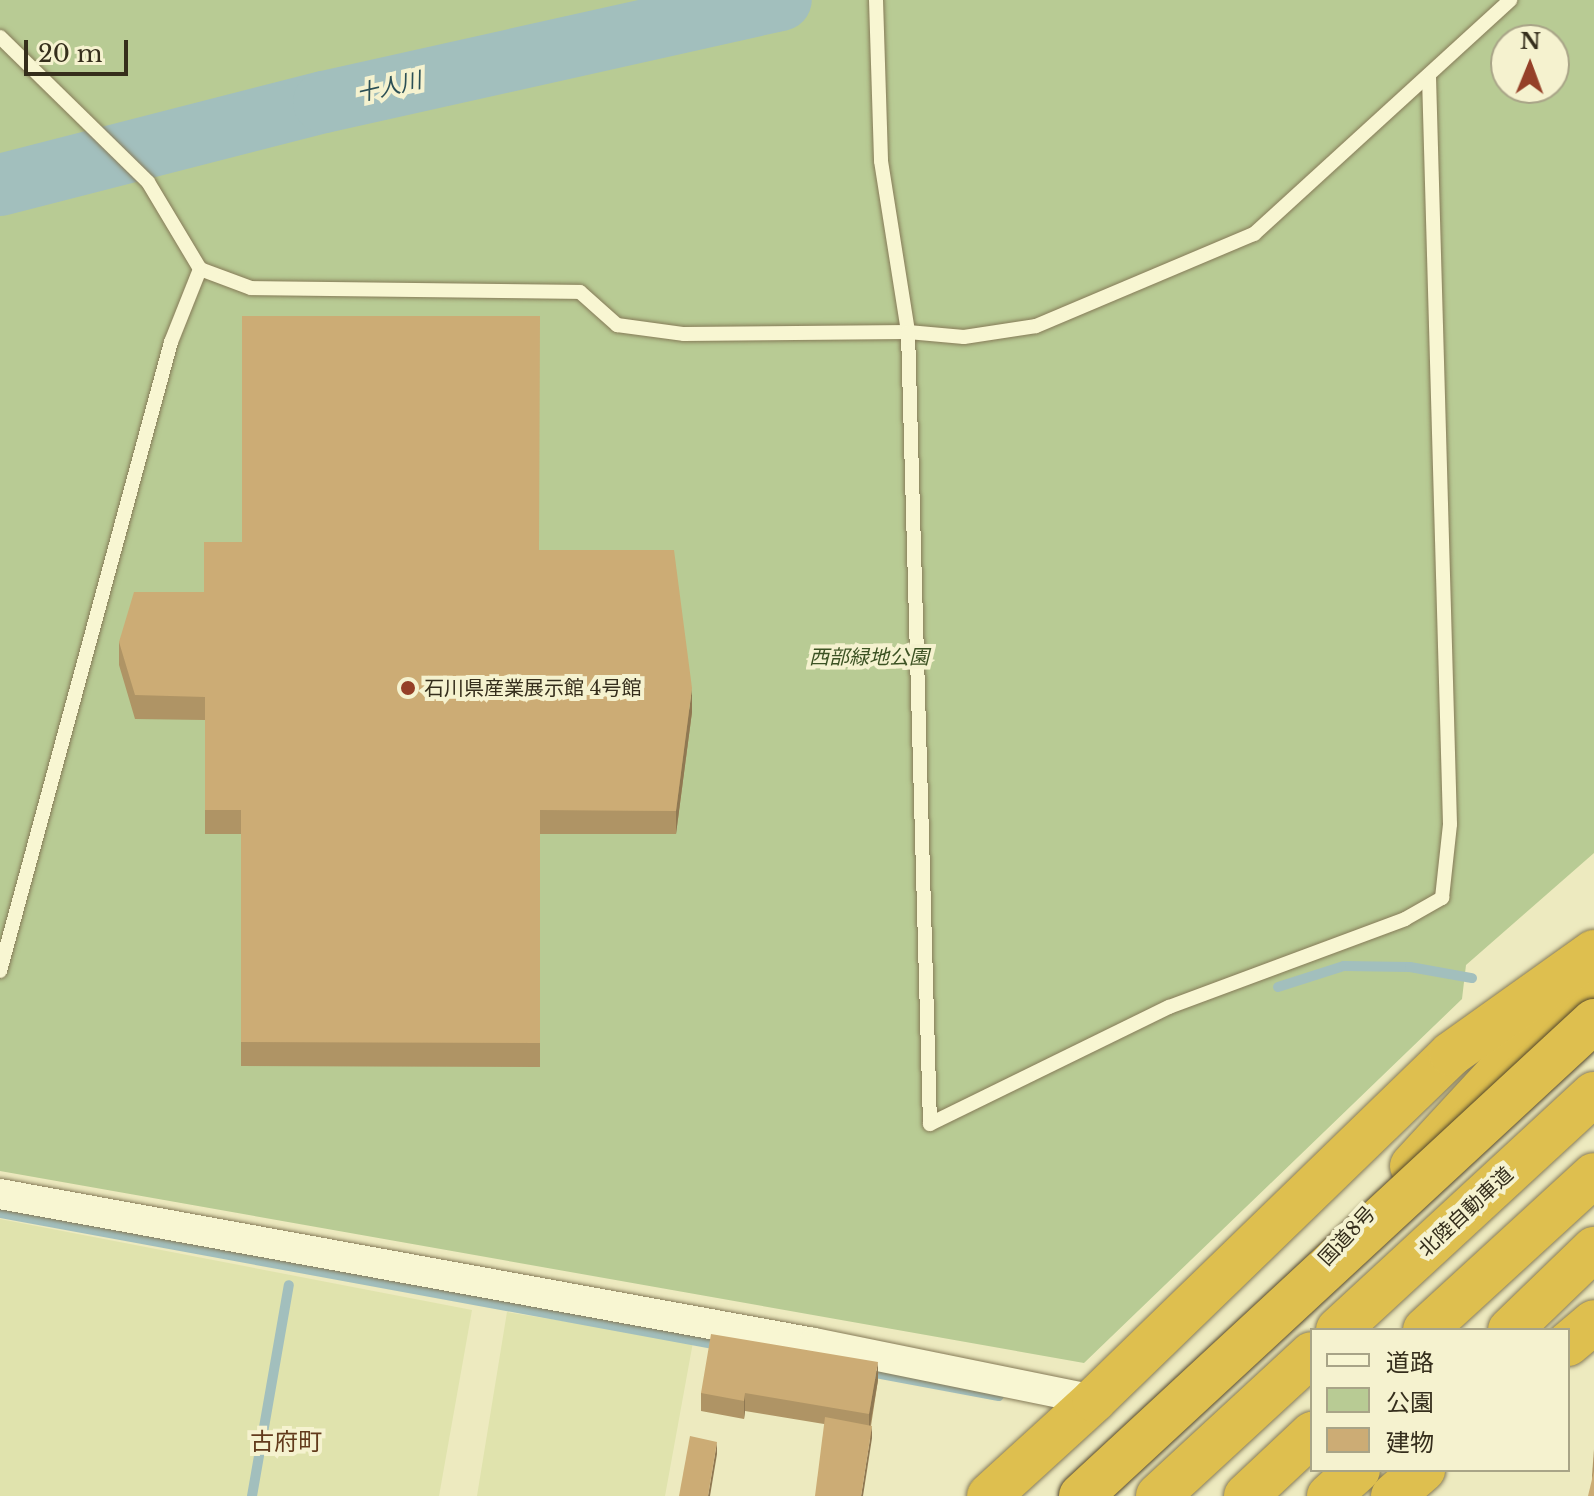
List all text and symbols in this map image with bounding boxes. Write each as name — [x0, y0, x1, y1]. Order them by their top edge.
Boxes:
scale bar — [28, 24, 132, 74]
north arrow — [1490, 24, 1570, 104]
text: N — [1520, 28, 1541, 55]
text: 20 m — [38, 39, 103, 68]
water label: 十人川 — [354, 67, 424, 107]
park label: 西部緑地公園 — [809, 645, 929, 669]
place label: 石川県産業展示館 4号館 — [424, 676, 641, 700]
marker: 石川県産業展示館 4号館 — [399, 679, 417, 697]
street label: 北陸自動車道 — [1414, 1162, 1518, 1262]
street label: 国道8号 — [1314, 1201, 1380, 1271]
legend — [1310, 1328, 1570, 1472]
text: 道路 — [1386, 1348, 1434, 1377]
text: 公園 — [1386, 1388, 1434, 1417]
district label: 古府町 — [250, 1428, 322, 1456]
text: 建物 — [1386, 1428, 1434, 1457]

